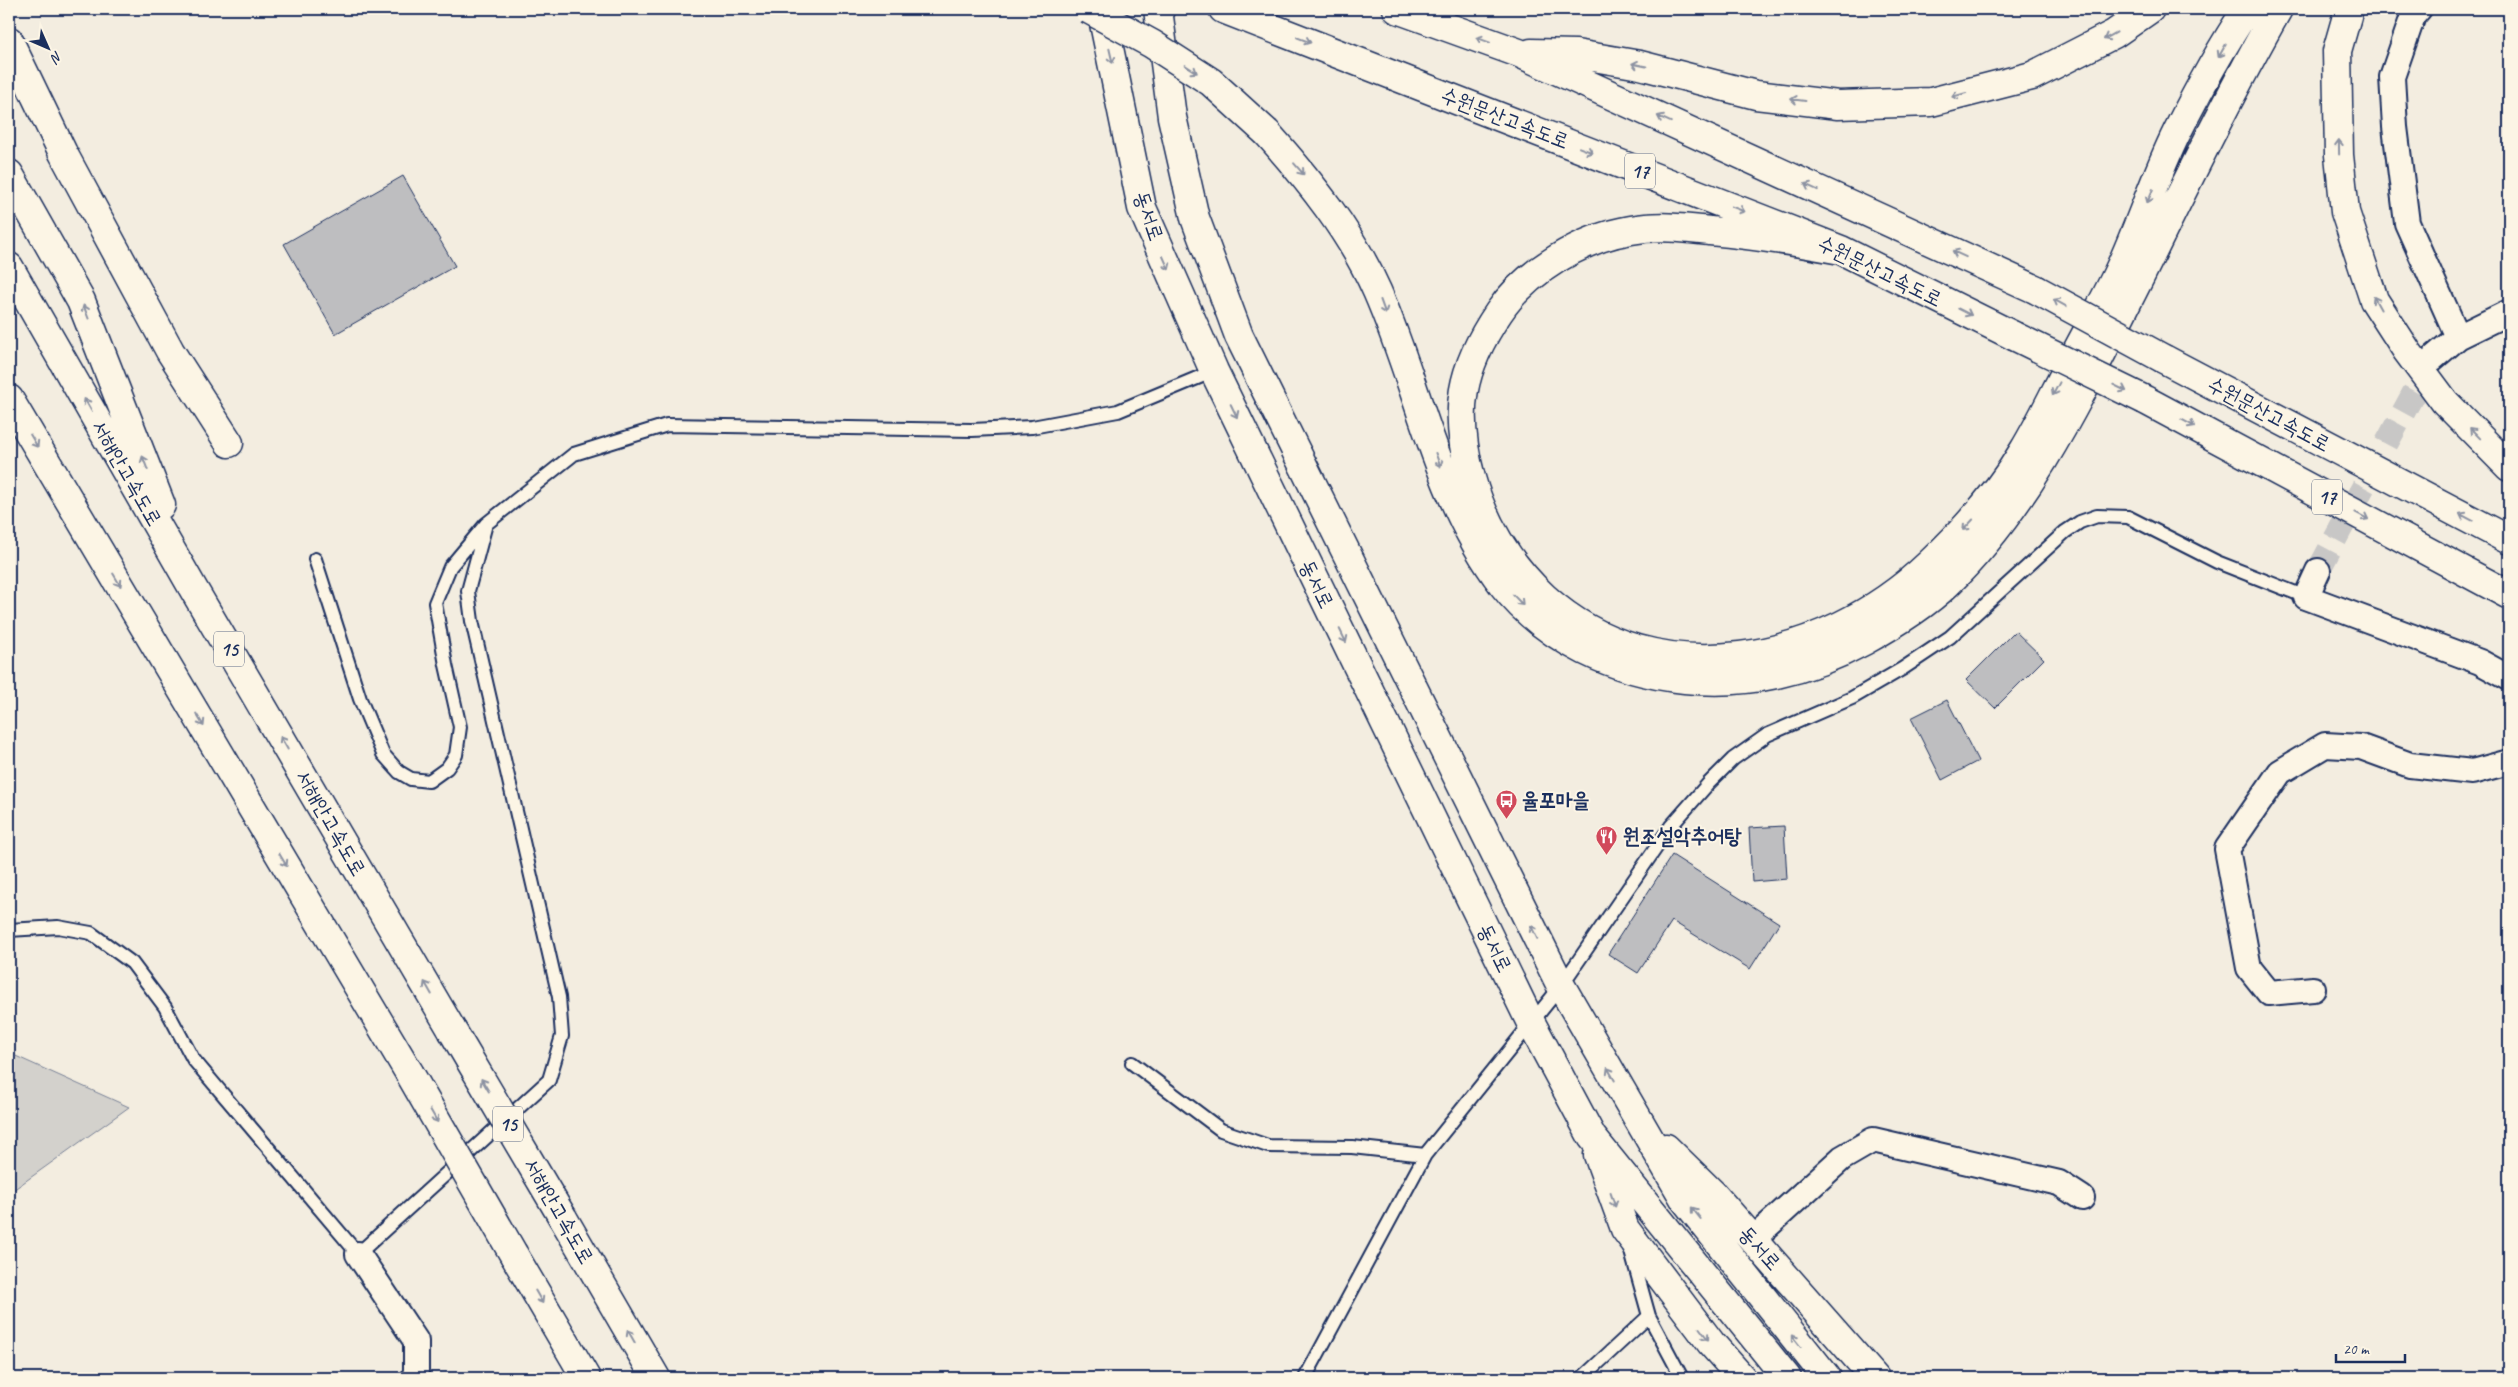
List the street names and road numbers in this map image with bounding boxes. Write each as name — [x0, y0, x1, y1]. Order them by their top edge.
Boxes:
street label: 수원문산고속도로 — [1437, 82, 1573, 154]
road number: 17 — [1625, 154, 1655, 188]
street label: 동서로 — [1128, 188, 1170, 244]
street label: 수원문산고속도로 — [1814, 230, 1946, 312]
street label: 수원문산고속도로 — [2203, 371, 2335, 457]
street label: 서해안고속도로 — [86, 415, 168, 531]
road number: 17 — [2312, 480, 2342, 514]
street label: 동서로 — [1294, 556, 1340, 612]
road number: 15 — [214, 632, 244, 666]
street label: 서해안고속도로 — [290, 765, 372, 881]
street label: 동서로 — [1472, 920, 1518, 976]
road number: 15 — [493, 1106, 523, 1142]
street label: 서해안고속도로 — [518, 1153, 600, 1269]
street label: 동서로 — [1733, 1220, 1787, 1276]

